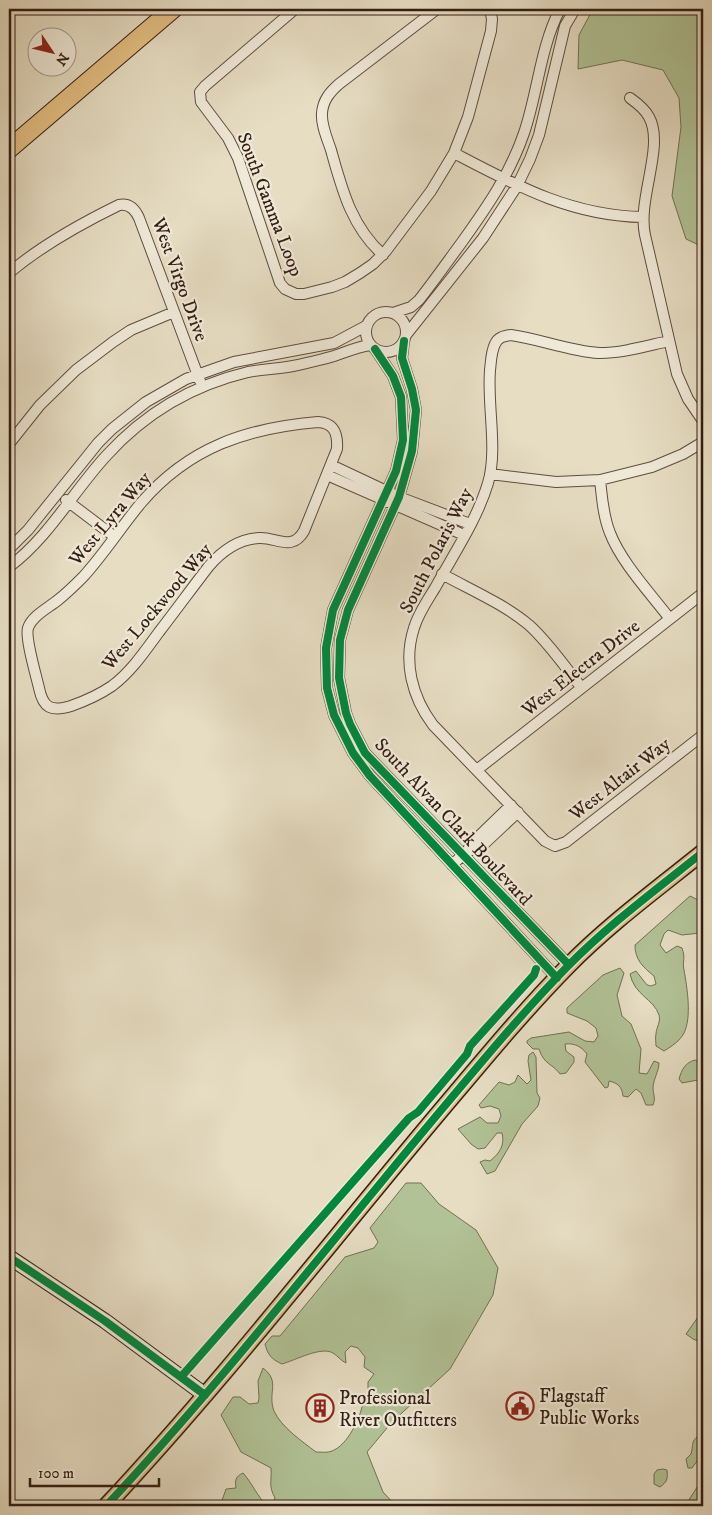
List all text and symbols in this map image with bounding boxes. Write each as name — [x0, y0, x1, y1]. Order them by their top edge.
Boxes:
north arrow — [28, 28, 78, 78]
text: N — [51, 49, 73, 69]
street label: South Gamma Loop — [232, 129, 308, 280]
street label: West Virgo Drive — [146, 214, 213, 344]
street label: West Lyra Way — [63, 466, 157, 571]
street label: South Polaris Way — [395, 483, 478, 617]
street label: West Lockwood Way — [97, 538, 218, 676]
street label: West Electra Drive — [516, 615, 645, 722]
street label: West Altair Way — [564, 732, 676, 826]
street label: South Alvan Clark Boulevard — [369, 734, 537, 911]
place label: Flagstaff Public Works — [539, 1385, 639, 1430]
place label: Professional River Outfitters — [339, 1387, 457, 1432]
public building icon: Flagstaff Public Works — [505, 1391, 535, 1421]
building icon: Professional River Outfitters — [305, 1393, 335, 1423]
scale bar — [30, 1455, 159, 1487]
text: 100 m — [38, 1464, 74, 1483]

